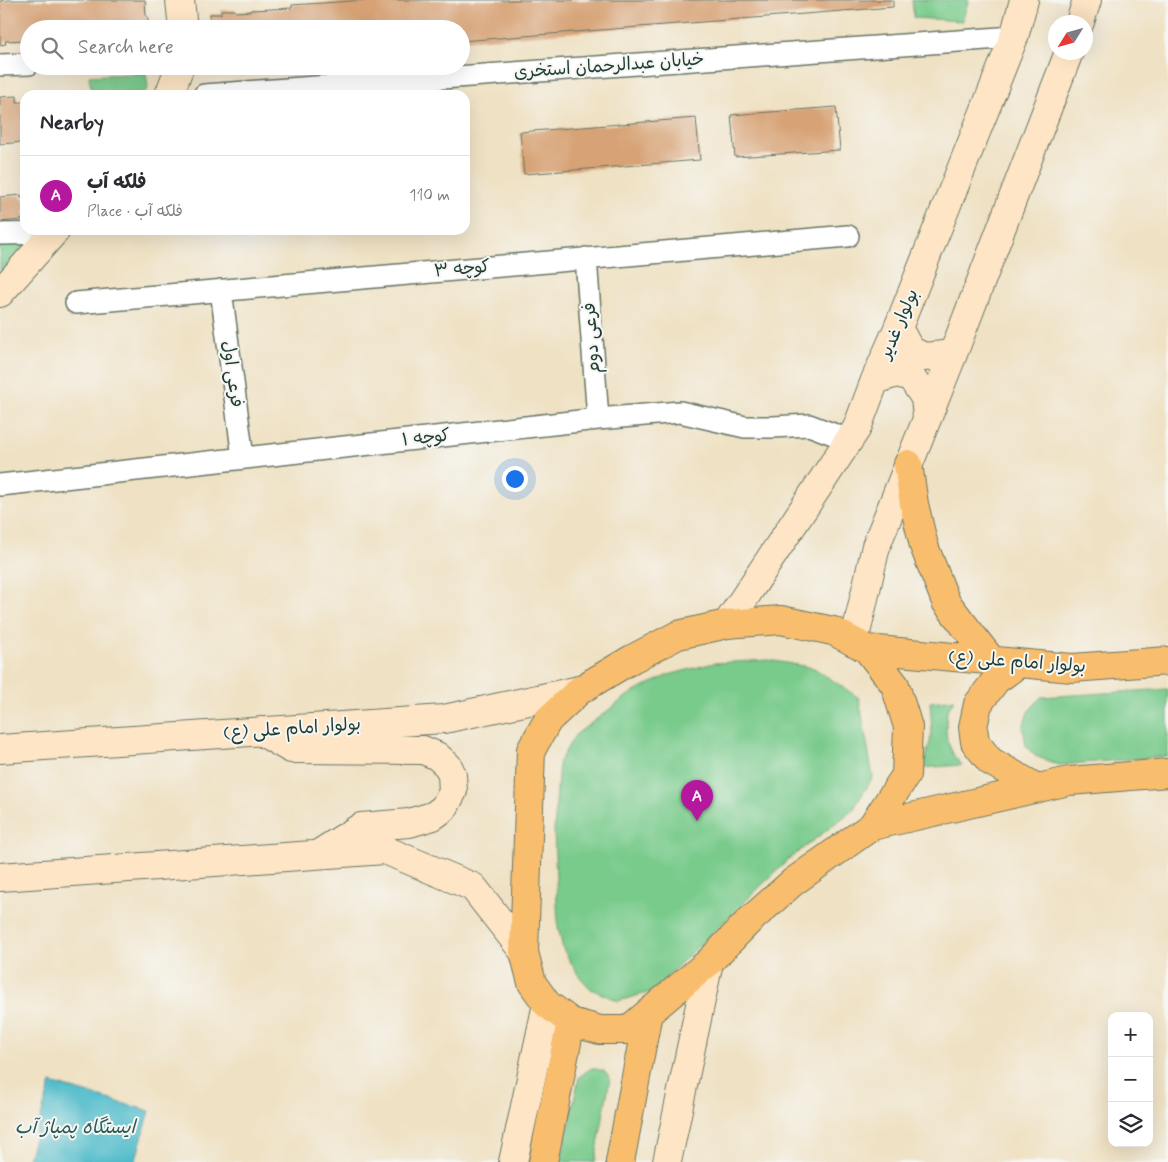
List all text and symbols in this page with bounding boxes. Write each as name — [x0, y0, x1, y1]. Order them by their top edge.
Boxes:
north arrow — [1048, 15, 1093, 60]
search box — [20, 20, 470, 75]
icon: search — [38, 34, 66, 62]
text: Search here — [78, 35, 174, 60]
street label: خیابان عبدالرحمان استخری — [513, 47, 705, 85]
text: Nearby — [40, 109, 104, 137]
text: فلکه آب — [87, 170, 146, 195]
text: A — [51, 185, 61, 206]
text: 110 m — [409, 185, 450, 206]
text: Place · فلکه آب — [87, 201, 183, 222]
street label: کوچه ۳ — [433, 255, 491, 283]
street label: بولوار غدیر — [873, 285, 925, 365]
street label: فرعی دوم — [578, 302, 607, 374]
street label: فرعی اول — [215, 339, 249, 409]
street label: کوچه ۱ — [401, 424, 451, 452]
your location — [502, 466, 528, 492]
street label: بولوار امام علی (ع) — [947, 645, 1087, 680]
street label: بولوار امام علی (ع) — [222, 712, 362, 747]
pin: A — [681, 780, 713, 821]
map controls — [1108, 1012, 1153, 1147]
button: + — [1108, 1012, 1153, 1057]
button: − — [1108, 1057, 1153, 1102]
button: layers — [1108, 1102, 1153, 1147]
water label: ایستگاه پمپاژ آب — [15, 1115, 138, 1140]

